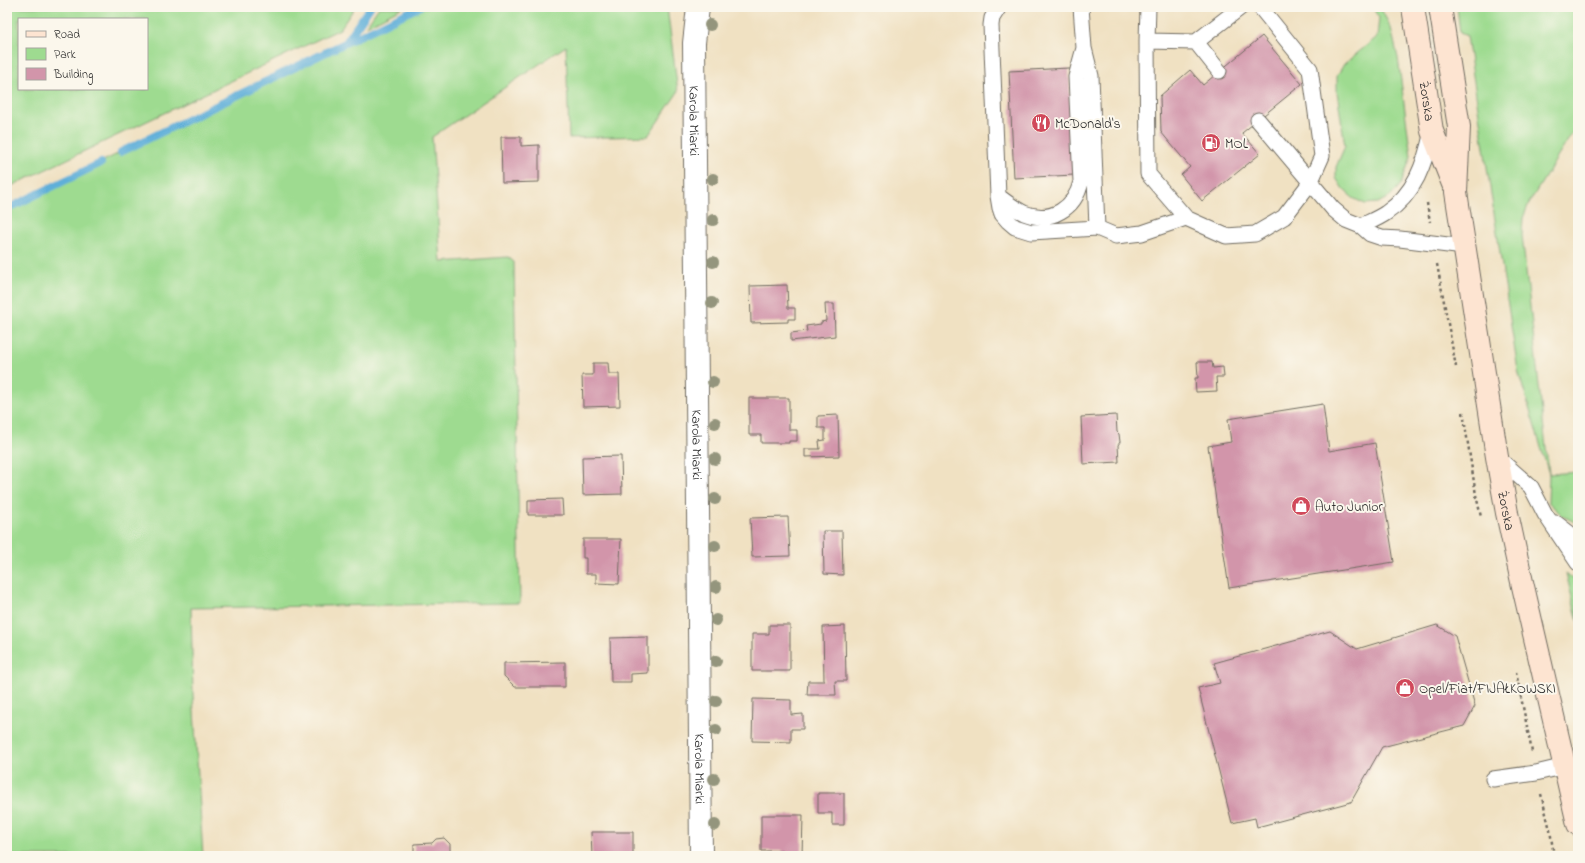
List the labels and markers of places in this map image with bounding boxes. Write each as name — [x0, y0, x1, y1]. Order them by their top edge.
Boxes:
restaurant icon: McDonald's — [1030, 112, 1052, 134]
place label: McDonald's — [1055, 114, 1121, 135]
fuel station icon: MOL — [1200, 132, 1222, 154]
place label: MOL — [1225, 134, 1249, 155]
shop icon: Auto Junior — [1290, 495, 1312, 517]
place label: Auto Junior — [1315, 497, 1384, 518]
shop icon: Opel/Fiat/FIJAŁKOWSKI — [1394, 677, 1416, 699]
place label: Opel/Fiat/FIJAŁKOWSKI — [1419, 679, 1556, 700]

